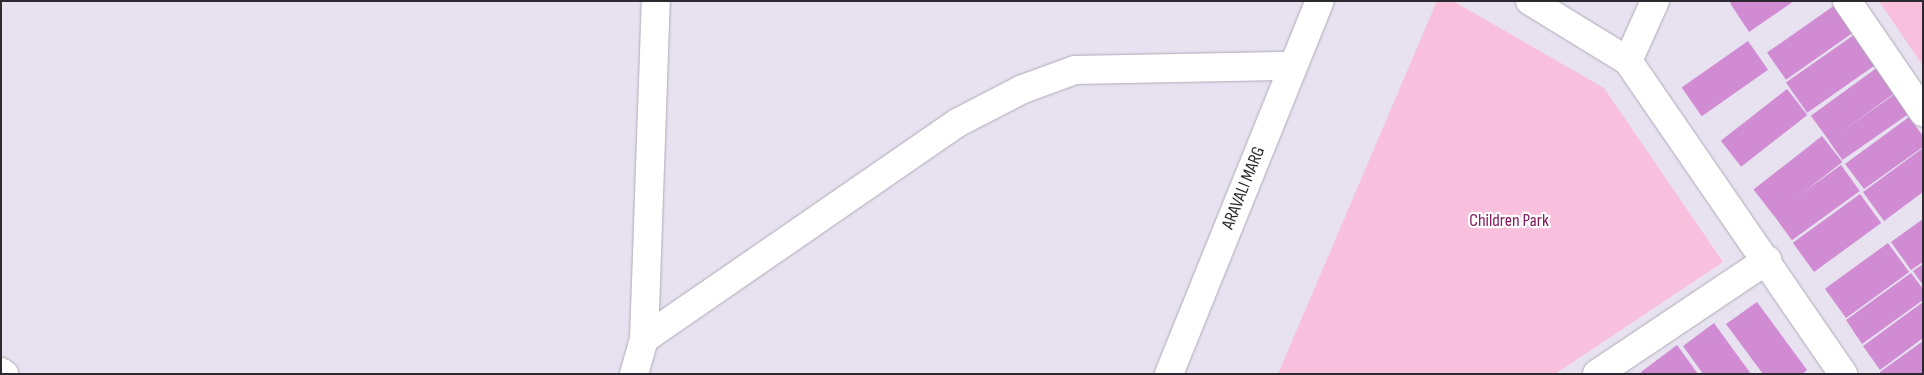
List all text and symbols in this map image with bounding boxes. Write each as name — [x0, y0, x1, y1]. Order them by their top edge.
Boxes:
street label: ARAVALI MARG — [1218, 144, 1270, 232]
park label: Children Park — [1469, 210, 1549, 232]

